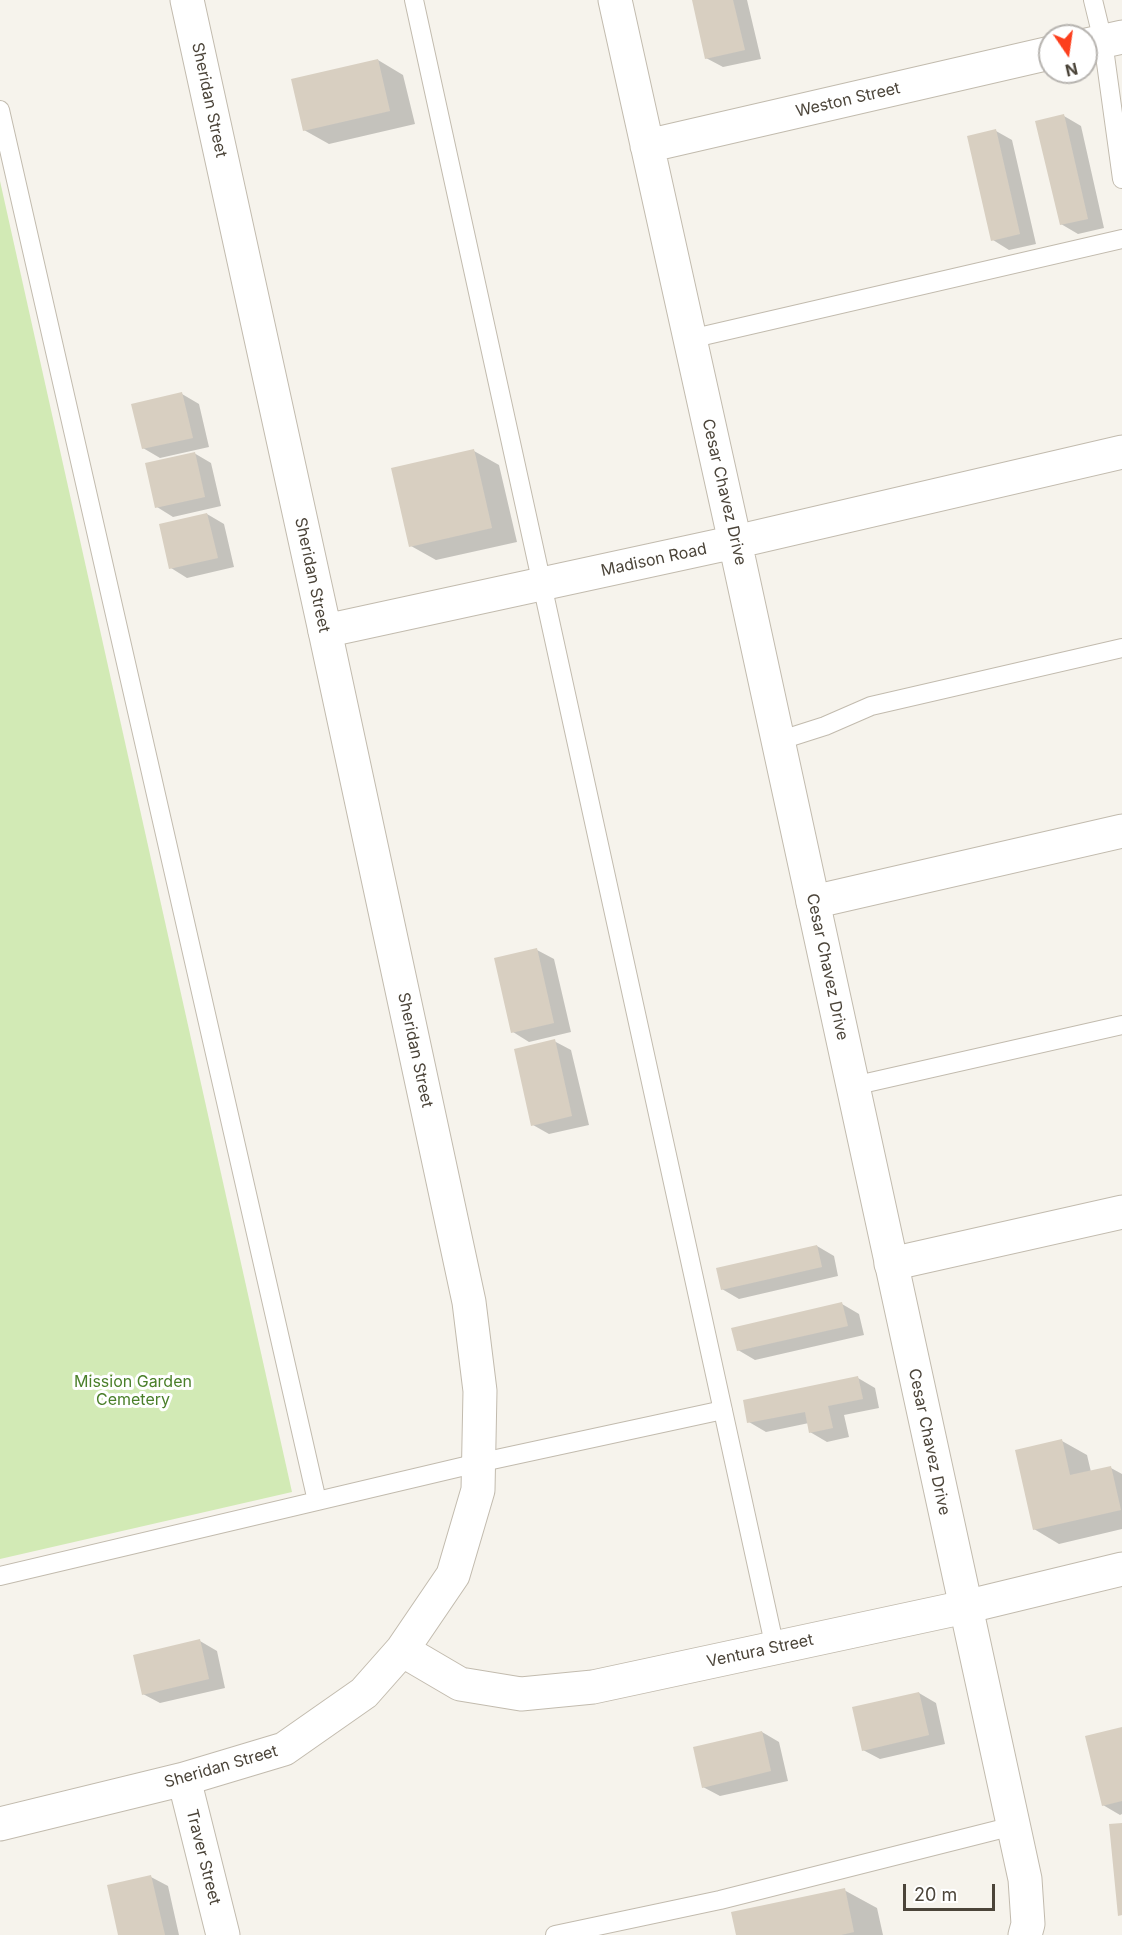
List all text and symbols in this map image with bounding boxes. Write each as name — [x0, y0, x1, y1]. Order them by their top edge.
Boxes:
north arrow — [1038, 24, 1098, 84]
street label: Sheridan Street — [187, 41, 231, 159]
text: N — [1063, 58, 1080, 81]
street label: Weston Street — [794, 79, 902, 121]
street label: Cesar Chavez Drive — [698, 417, 750, 567]
street label: Sheridan Street — [290, 516, 334, 634]
street label: Madison Road — [599, 539, 709, 581]
street label: Cesar Chavez Drive — [802, 892, 852, 1042]
street label: Sheridan Street — [393, 991, 437, 1109]
street label: Cesar Chavez Drive — [904, 1367, 954, 1517]
park label: Mission Garden Cemetery — [74, 1372, 192, 1410]
street label: Ventura Street — [705, 1630, 815, 1672]
street label: Sheridan Street — [162, 1742, 280, 1792]
street label: Traver Street — [182, 1807, 224, 1907]
scale bar — [906, 1872, 998, 1910]
text: 20 m — [914, 1884, 957, 1905]

